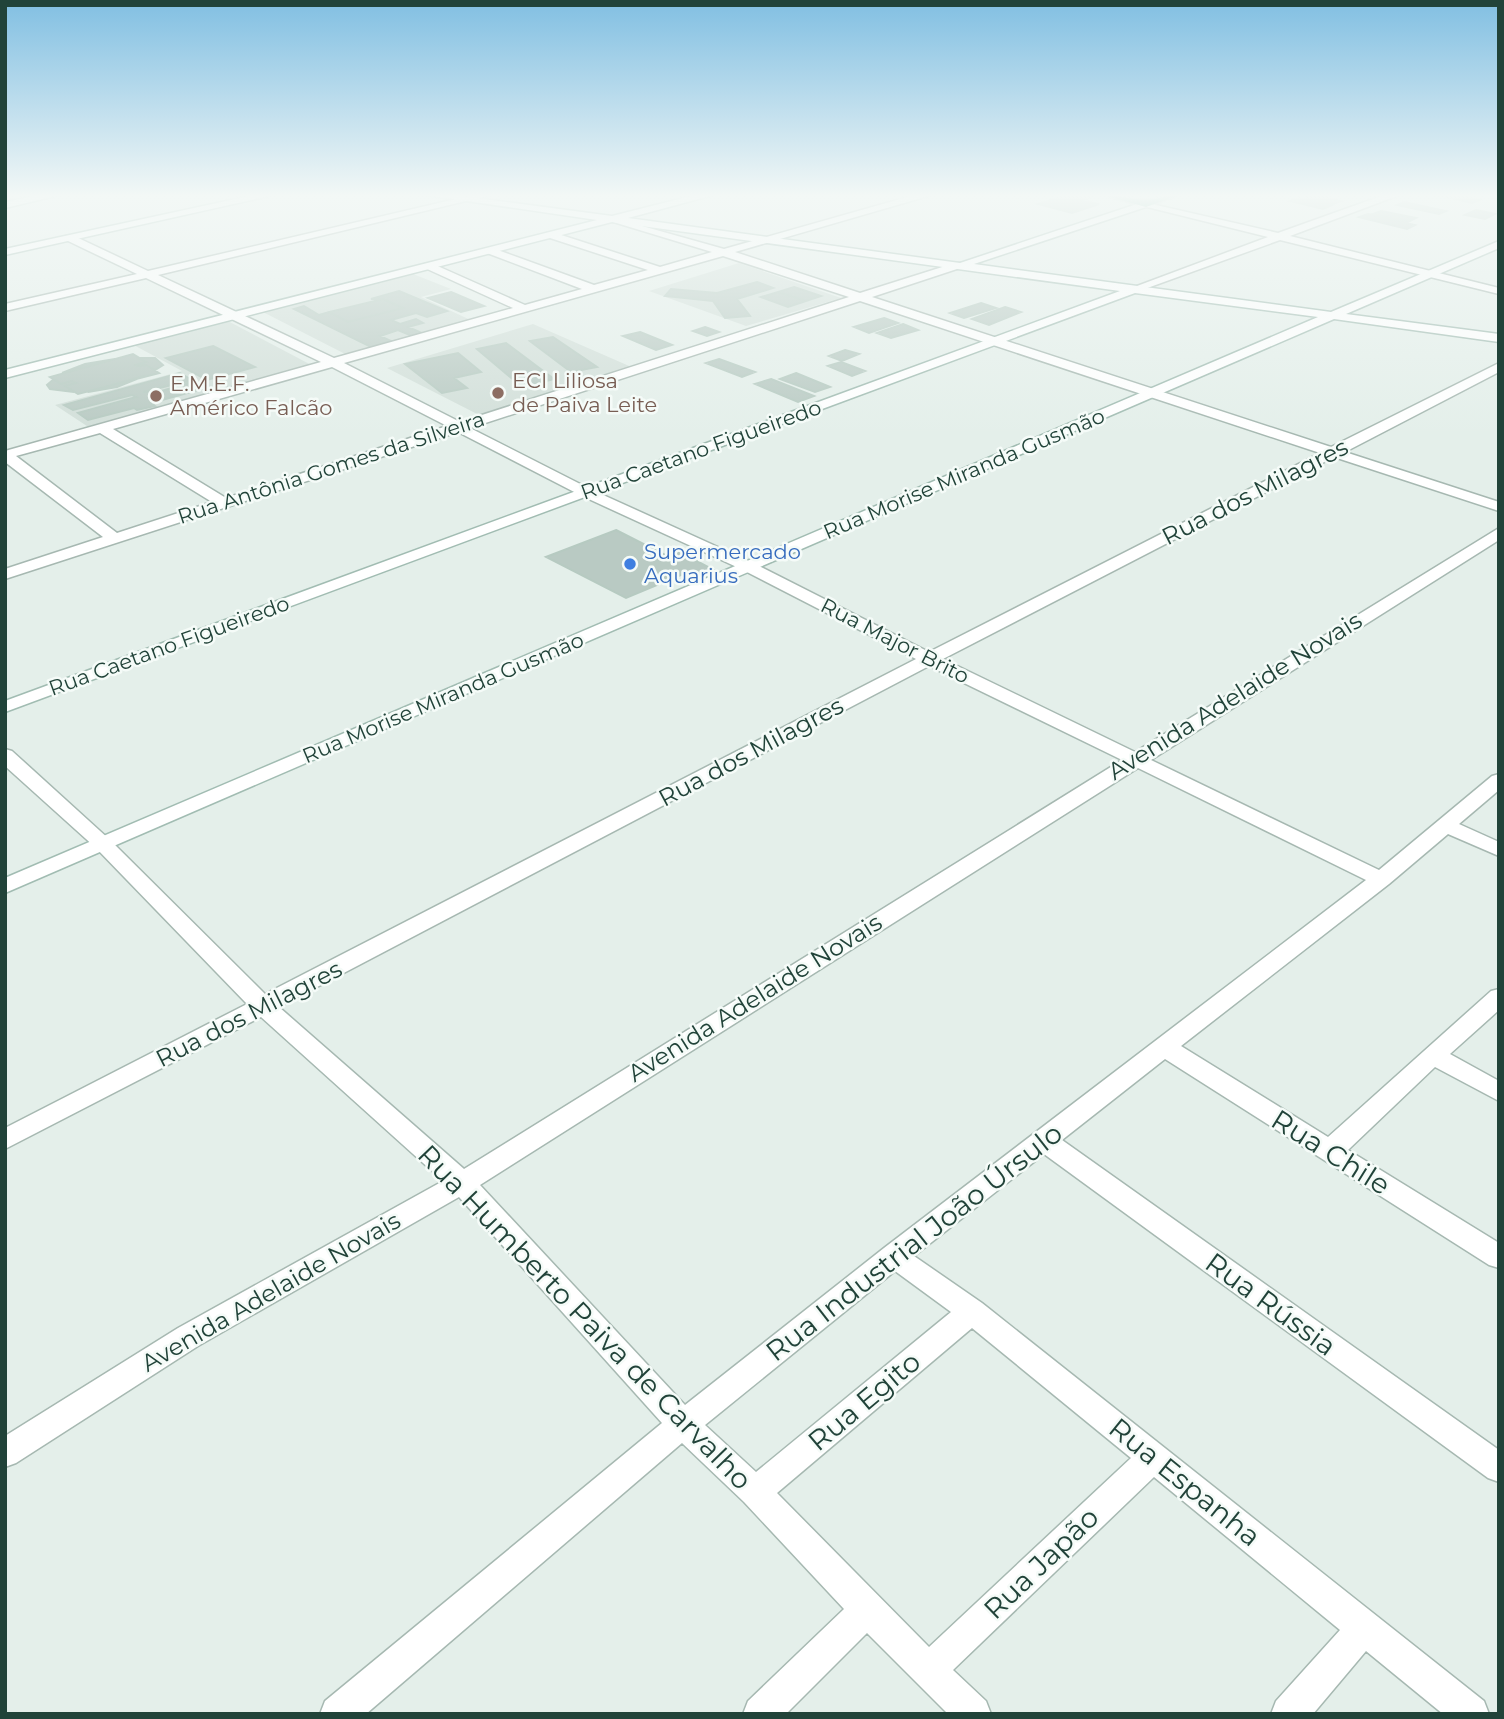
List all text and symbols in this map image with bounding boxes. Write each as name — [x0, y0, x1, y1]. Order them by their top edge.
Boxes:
place label: ECI Liliosa de Paiva Leite — [512, 368, 657, 417]
place label: E.M.E.F. Américo Falcão — [170, 371, 333, 420]
marker: ECI Liliosa de Paiva Leite — [490, 385, 506, 401]
marker: E.M.E.F. Américo Falcão — [148, 388, 164, 404]
street label: Rua Caetano Figueiredo — [577, 394, 825, 505]
street label: Rua Morise Miranda Gusmão — [819, 403, 1108, 544]
street label: Rua Antônia Gomes da Silveira — [174, 406, 487, 529]
street label: Rua dos Milagres — [1157, 432, 1353, 551]
place label: Supermercado Aquarius — [644, 539, 801, 588]
marker: Supermercado Aquarius — [622, 556, 638, 572]
street label: Rua Caetano Figueiredo — [45, 590, 293, 701]
street label: Rua Major Brito — [817, 592, 974, 689]
street label: Avenida Adelaide Novais — [1102, 605, 1367, 786]
street label: Rua Morise Miranda Gusmão — [298, 627, 587, 768]
street label: Rua dos Milagres — [653, 691, 848, 813]
street label: Avenida Adelaide Novais — [622, 907, 887, 1088]
street label: Rua dos Milagres — [151, 954, 347, 1073]
street label: Rua Chile — [1265, 1102, 1397, 1202]
street label: Rua Industrial João Úrsulo — [759, 1116, 1069, 1368]
street label: Rua Humberto Paiva de Carvalho — [411, 1138, 759, 1496]
street label: Avenida Adelaide Novais — [136, 1205, 405, 1378]
street label: Rua Rússia — [1199, 1245, 1343, 1363]
street label: Rua Egito — [801, 1344, 927, 1458]
street label: Rua Espanha — [1102, 1411, 1268, 1553]
street label: Rua Japão — [977, 1500, 1105, 1626]

